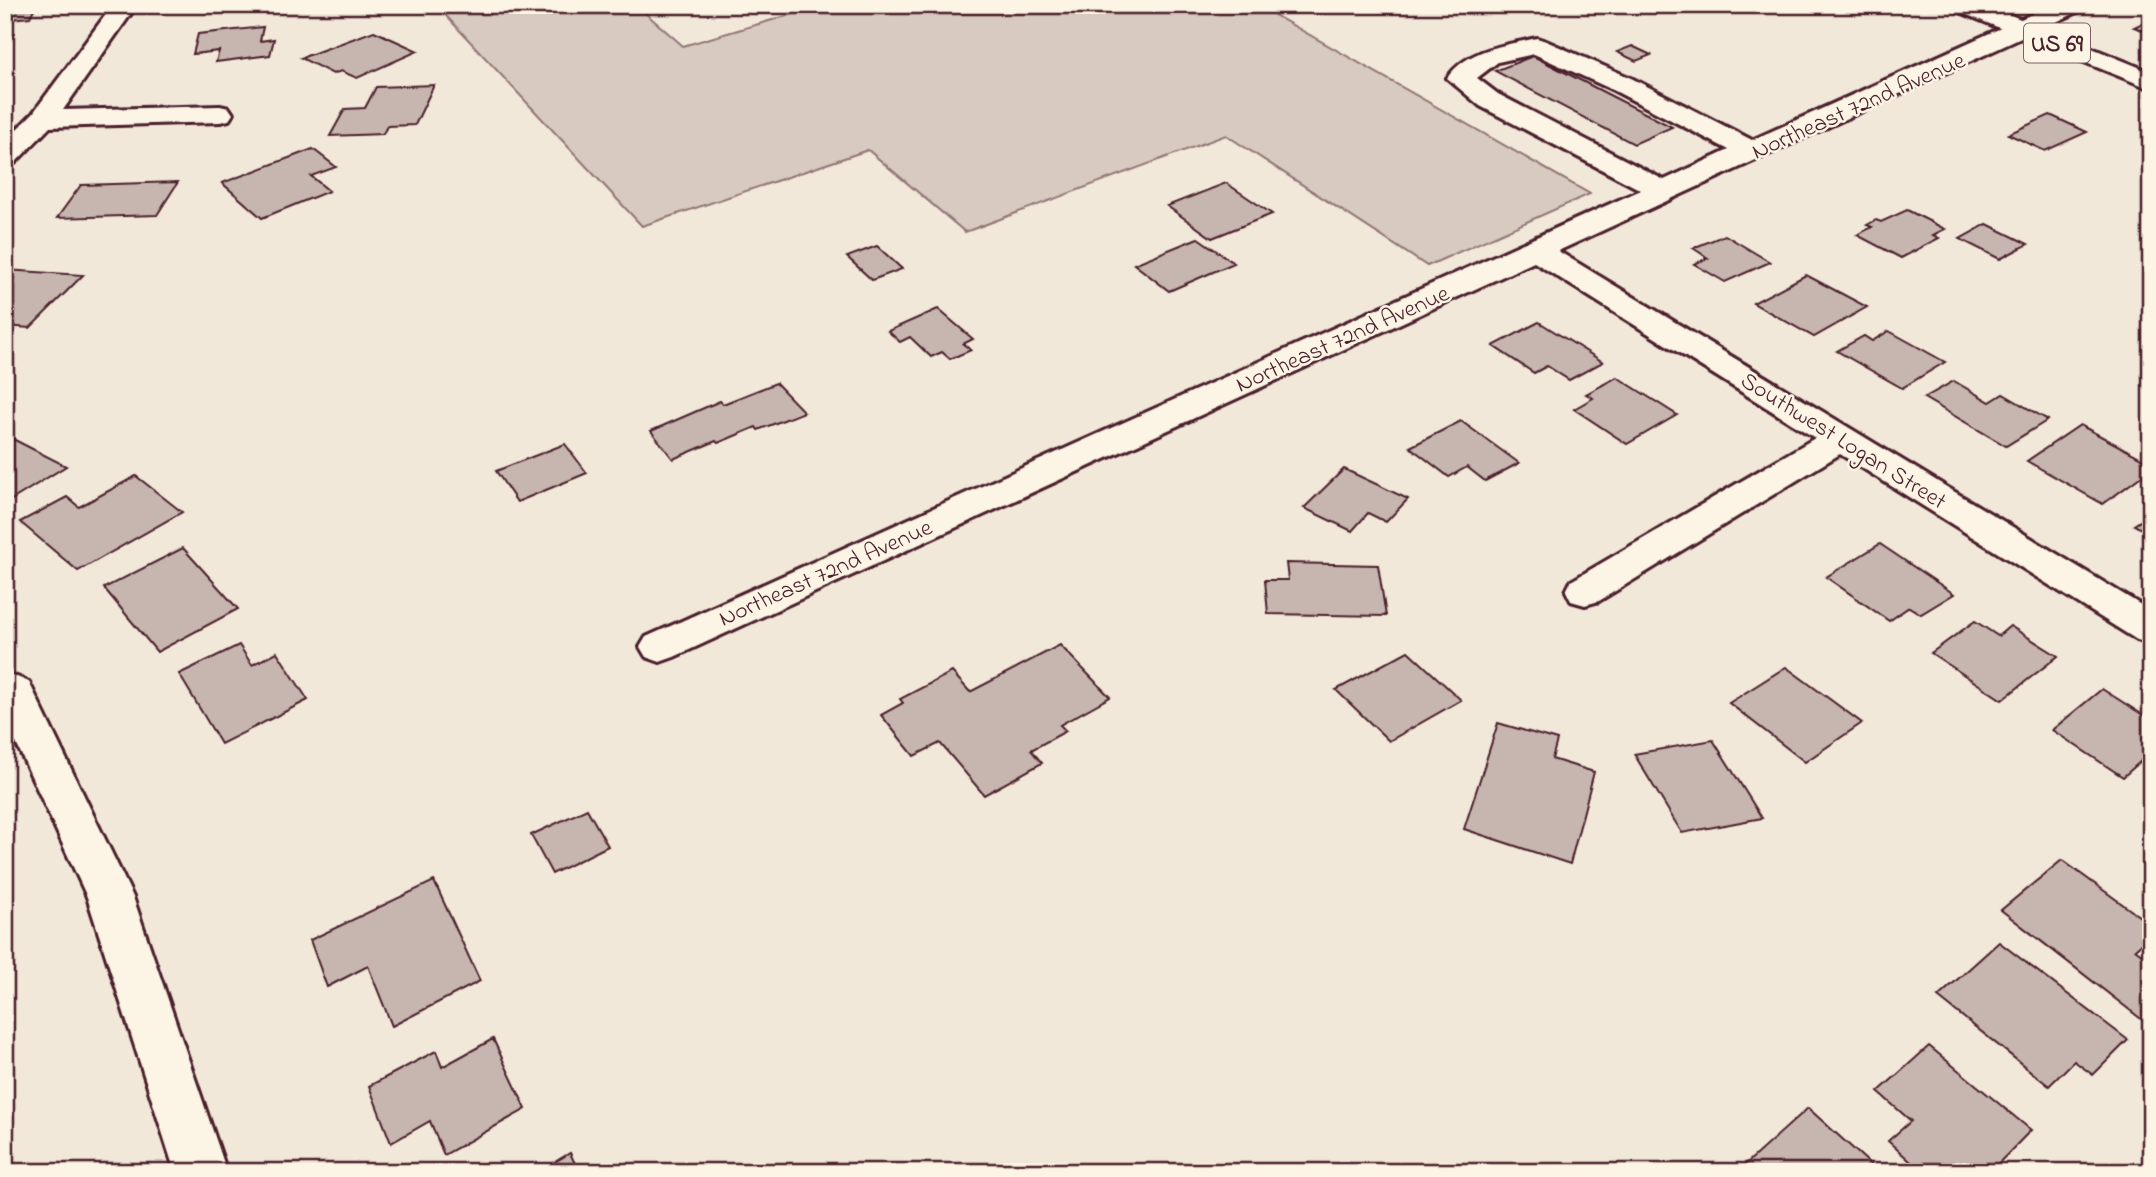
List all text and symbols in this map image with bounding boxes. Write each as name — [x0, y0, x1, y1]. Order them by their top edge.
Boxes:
road number: US 69 — [2024, 24, 2090, 62]
street label: Northeast 72nd Avenue — [1747, 44, 1972, 170]
street label: Northeast 72nd Avenue — [1231, 277, 1456, 403]
street label: Southwest Logan Street — [1733, 364, 1953, 520]
street label: Northeast 72nd Avenue — [714, 511, 939, 637]

